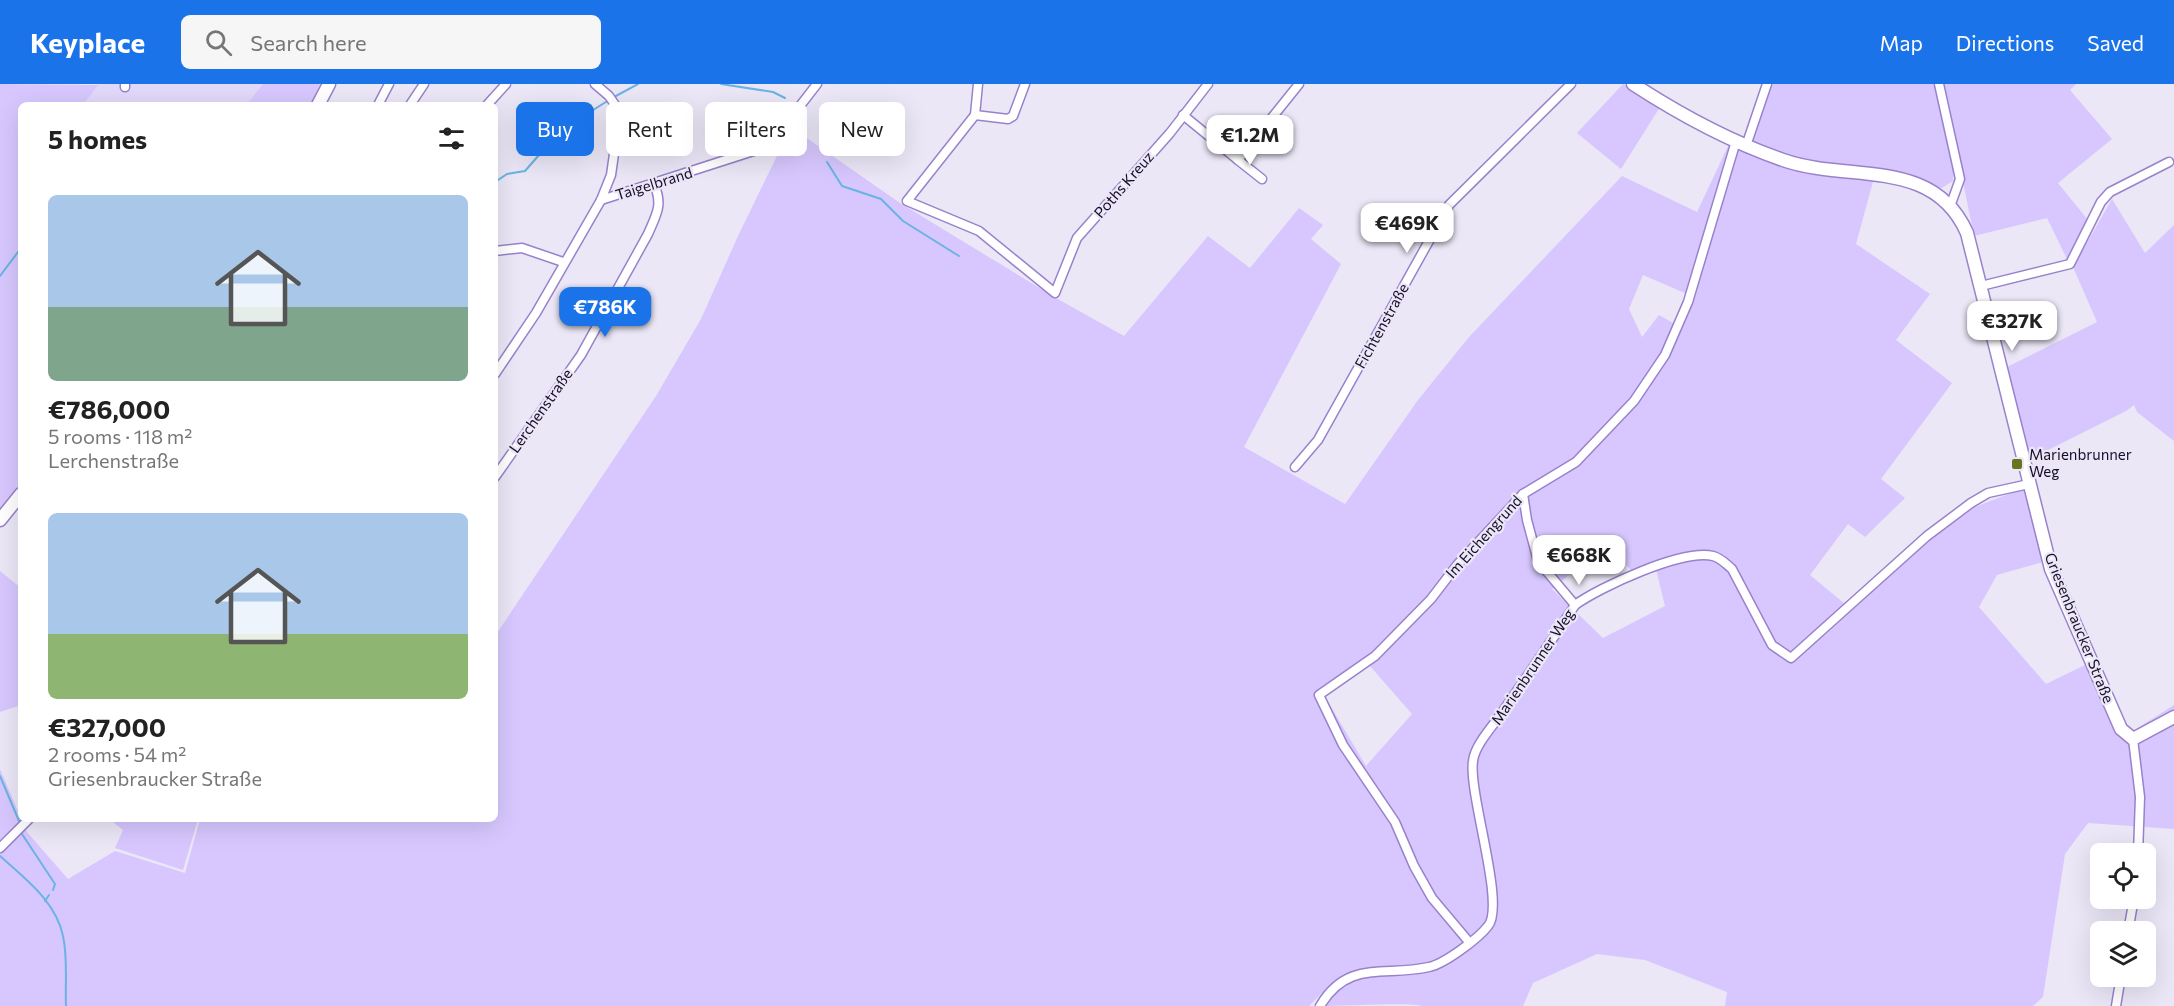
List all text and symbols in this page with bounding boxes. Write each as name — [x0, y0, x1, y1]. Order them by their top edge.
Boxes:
search box — [181, 15, 601, 69]
text: Keyplace — [30, 25, 145, 59]
icon: search — [202, 26, 235, 59]
text: Search here — [250, 29, 367, 56]
text: Map — [1880, 30, 1923, 55]
text: Directions — [1956, 30, 2054, 55]
text: Saved — [2087, 30, 2144, 55]
chip: Buy — [516, 102, 594, 156]
chip: Rent — [606, 102, 693, 156]
chip: Filters — [705, 102, 807, 156]
chip: New — [819, 102, 905, 156]
pin: €1.2M — [1208, 115, 1292, 166]
icon: filters — [435, 122, 468, 155]
text: €1.2M — [1220, 122, 1280, 146]
text: 5 homes — [48, 123, 147, 154]
street label: Poths Kreuz — [1090, 147, 1157, 221]
street label: Taigelbrand — [613, 163, 694, 203]
pin: €469K — [1365, 203, 1449, 254]
text: €469K — [1375, 210, 1439, 234]
icon: home — [204, 234, 312, 342]
street label: Fichtenstraße — [1350, 280, 1412, 371]
pin: €786K — [563, 287, 647, 338]
text: €786K — [573, 294, 637, 318]
pin: €327K — [1970, 301, 2054, 352]
text: €327K — [1981, 308, 2043, 332]
street label: Lerchenstraße — [505, 365, 576, 456]
text: €786,000 — [48, 393, 170, 424]
text: 5 rooms · 118 m² — [48, 424, 192, 448]
place label: Marienbrunner Weg — [2029, 445, 2132, 480]
text: Lerchenstraße — [48, 448, 179, 472]
marker: Marienbrunner Weg — [2010, 457, 2024, 471]
street label: Im Eichengrund — [1441, 491, 1525, 581]
pin: €668K — [1537, 535, 1621, 586]
text: €668K — [1546, 542, 1612, 566]
street label: Griesenbraucker Straße — [2042, 550, 2118, 705]
icon: home — [204, 552, 312, 660]
street label: Marienbrunner Weg — [1487, 605, 1578, 728]
text: €327,000 — [48, 711, 166, 742]
text: 2 rooms · 54 m² — [48, 742, 186, 766]
text: Griesenbraucker Straße — [48, 766, 262, 790]
map controls — [2090, 843, 2156, 987]
button: locate — [2090, 843, 2156, 909]
button: layers — [2090, 921, 2156, 987]

